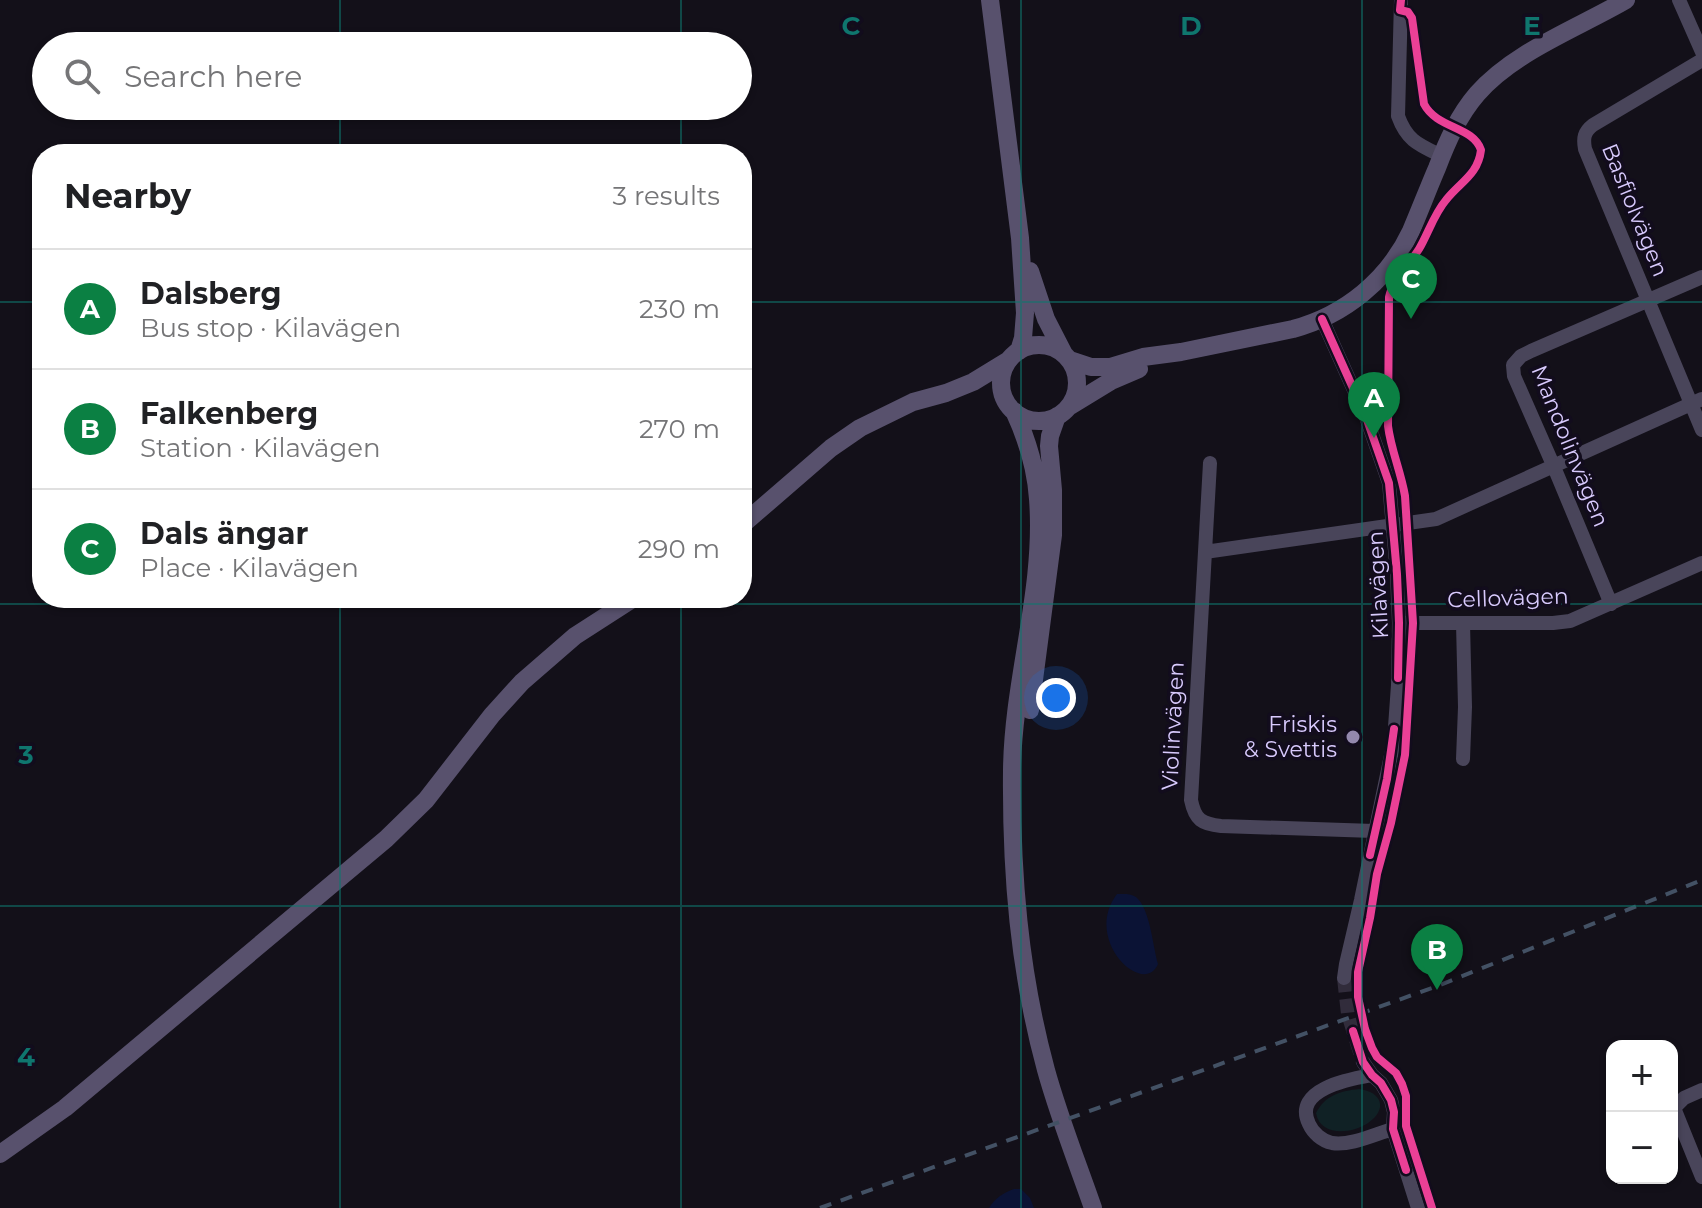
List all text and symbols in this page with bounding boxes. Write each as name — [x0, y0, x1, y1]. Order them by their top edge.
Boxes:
text: C — [842, 10, 861, 42]
text: D — [1180, 10, 1202, 42]
text: E — [1523, 10, 1541, 42]
search box — [32, 32, 752, 120]
icon: search — [60, 54, 104, 98]
text: Search here — [124, 58, 302, 95]
street label: Basfiolvägen — [1596, 140, 1674, 280]
text: Nearby — [64, 175, 191, 217]
text: 3 results — [613, 180, 720, 212]
pin: C — [1385, 253, 1437, 319]
text: Dalsberg — [140, 275, 282, 312]
text: A — [80, 293, 100, 325]
text: 230 m — [639, 293, 720, 325]
text: Bus stop · Kilavägen — [140, 312, 401, 344]
street label: Mandolinvägen — [1525, 361, 1615, 531]
pin: A — [1348, 372, 1400, 438]
text: Falkenberg — [140, 395, 318, 432]
text: B — [80, 413, 100, 445]
text: 270 m — [639, 413, 720, 445]
text: Station · Kilavägen — [140, 432, 381, 464]
text: Dals ängar — [140, 515, 309, 552]
street label: Kilavägen — [1362, 530, 1394, 640]
text: C — [81, 533, 99, 565]
text: 290 m — [638, 533, 720, 565]
text: Place · Kilavägen — [140, 552, 359, 584]
street label: Cellovägen — [1447, 582, 1569, 614]
street label: Violinvägen — [1156, 661, 1190, 791]
your location — [1036, 678, 1076, 718]
place label: Friskis & Svettis — [1244, 711, 1337, 763]
marker: Friskis & Svettis — [1344, 728, 1362, 746]
text: 3 — [17, 739, 34, 771]
pin: B — [1411, 924, 1463, 990]
map controls — [1606, 1040, 1678, 1184]
button: + — [1606, 1040, 1678, 1112]
text: 4 — [17, 1041, 35, 1073]
button: − — [1606, 1112, 1678, 1184]

